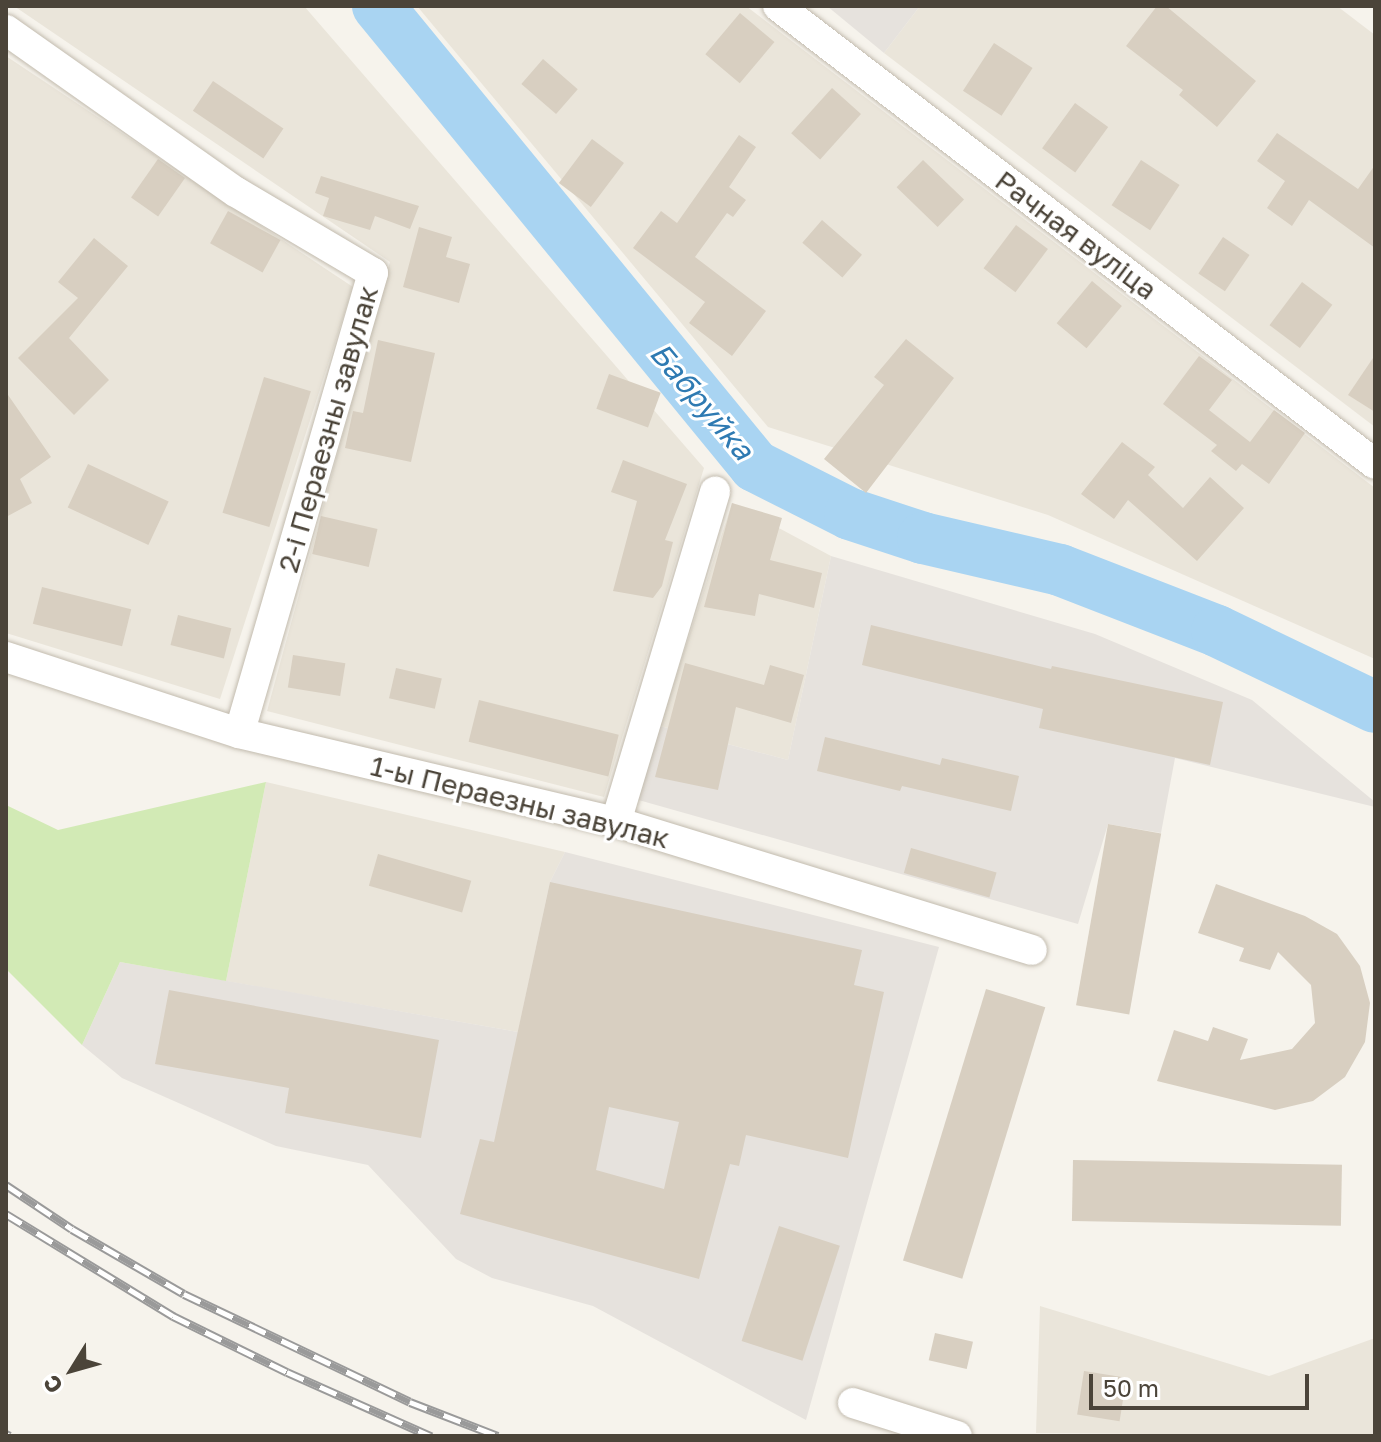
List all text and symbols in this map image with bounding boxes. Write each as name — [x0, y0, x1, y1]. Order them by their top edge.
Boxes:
street label: Рачная вуліца — [989, 163, 1163, 307]
street label: 2-і Пераезны завулак — [271, 282, 385, 576]
water label: Бабруйка — [643, 335, 761, 467]
street label: 1-ы Пераезны завулак — [367, 749, 673, 855]
north arrow — [32, 1330, 112, 1410]
scale bar — [1093, 1358, 1313, 1408]
text: С — [37, 1370, 68, 1399]
text: 50 m — [1103, 1373, 1159, 1402]

